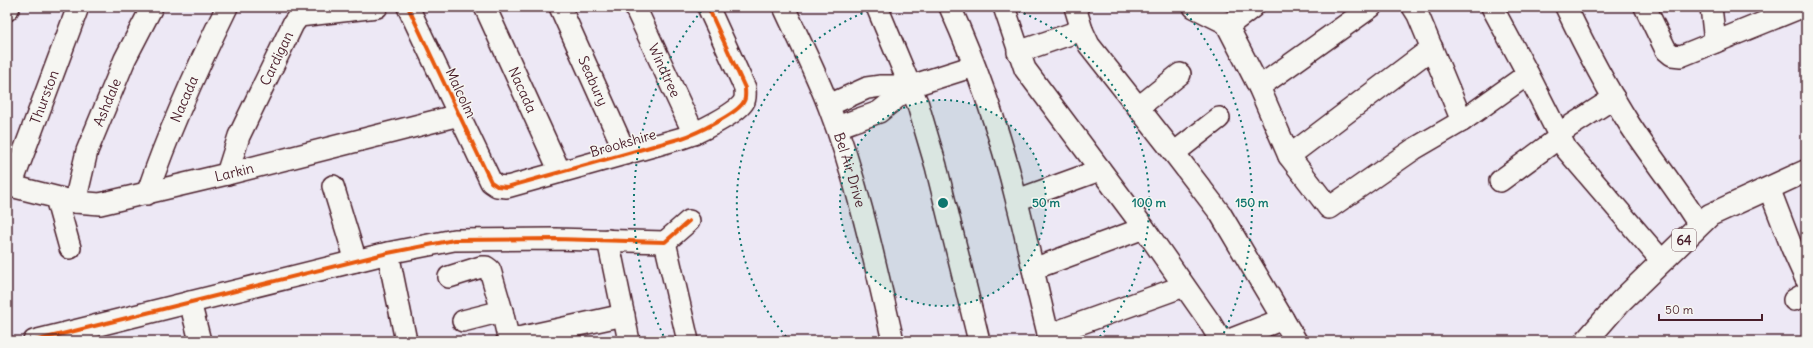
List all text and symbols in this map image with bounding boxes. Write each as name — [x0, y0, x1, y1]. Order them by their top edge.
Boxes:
street label: Cardigan — [256, 28, 297, 88]
street label: Windtree — [644, 41, 685, 100]
street label: Seabury — [574, 53, 612, 109]
street label: Nacada — [504, 64, 541, 116]
street label: Malcolm — [442, 65, 480, 121]
street label: Thurston — [26, 67, 63, 127]
street label: Nacada — [166, 73, 202, 125]
street label: Ashdale — [89, 76, 125, 129]
street label: Brookshire — [588, 125, 658, 161]
street label: Bel Air Drive — [830, 130, 870, 209]
street label: Larkin — [213, 159, 256, 186]
text: 50 m — [1032, 195, 1061, 210]
text: 100 m — [1132, 195, 1166, 210]
text: 150 m — [1236, 195, 1269, 210]
centre of rings — [936, 196, 950, 210]
road number: 64 — [1672, 229, 1696, 251]
scale bar — [1659, 296, 1762, 322]
text: 50 m — [1665, 302, 1694, 317]

